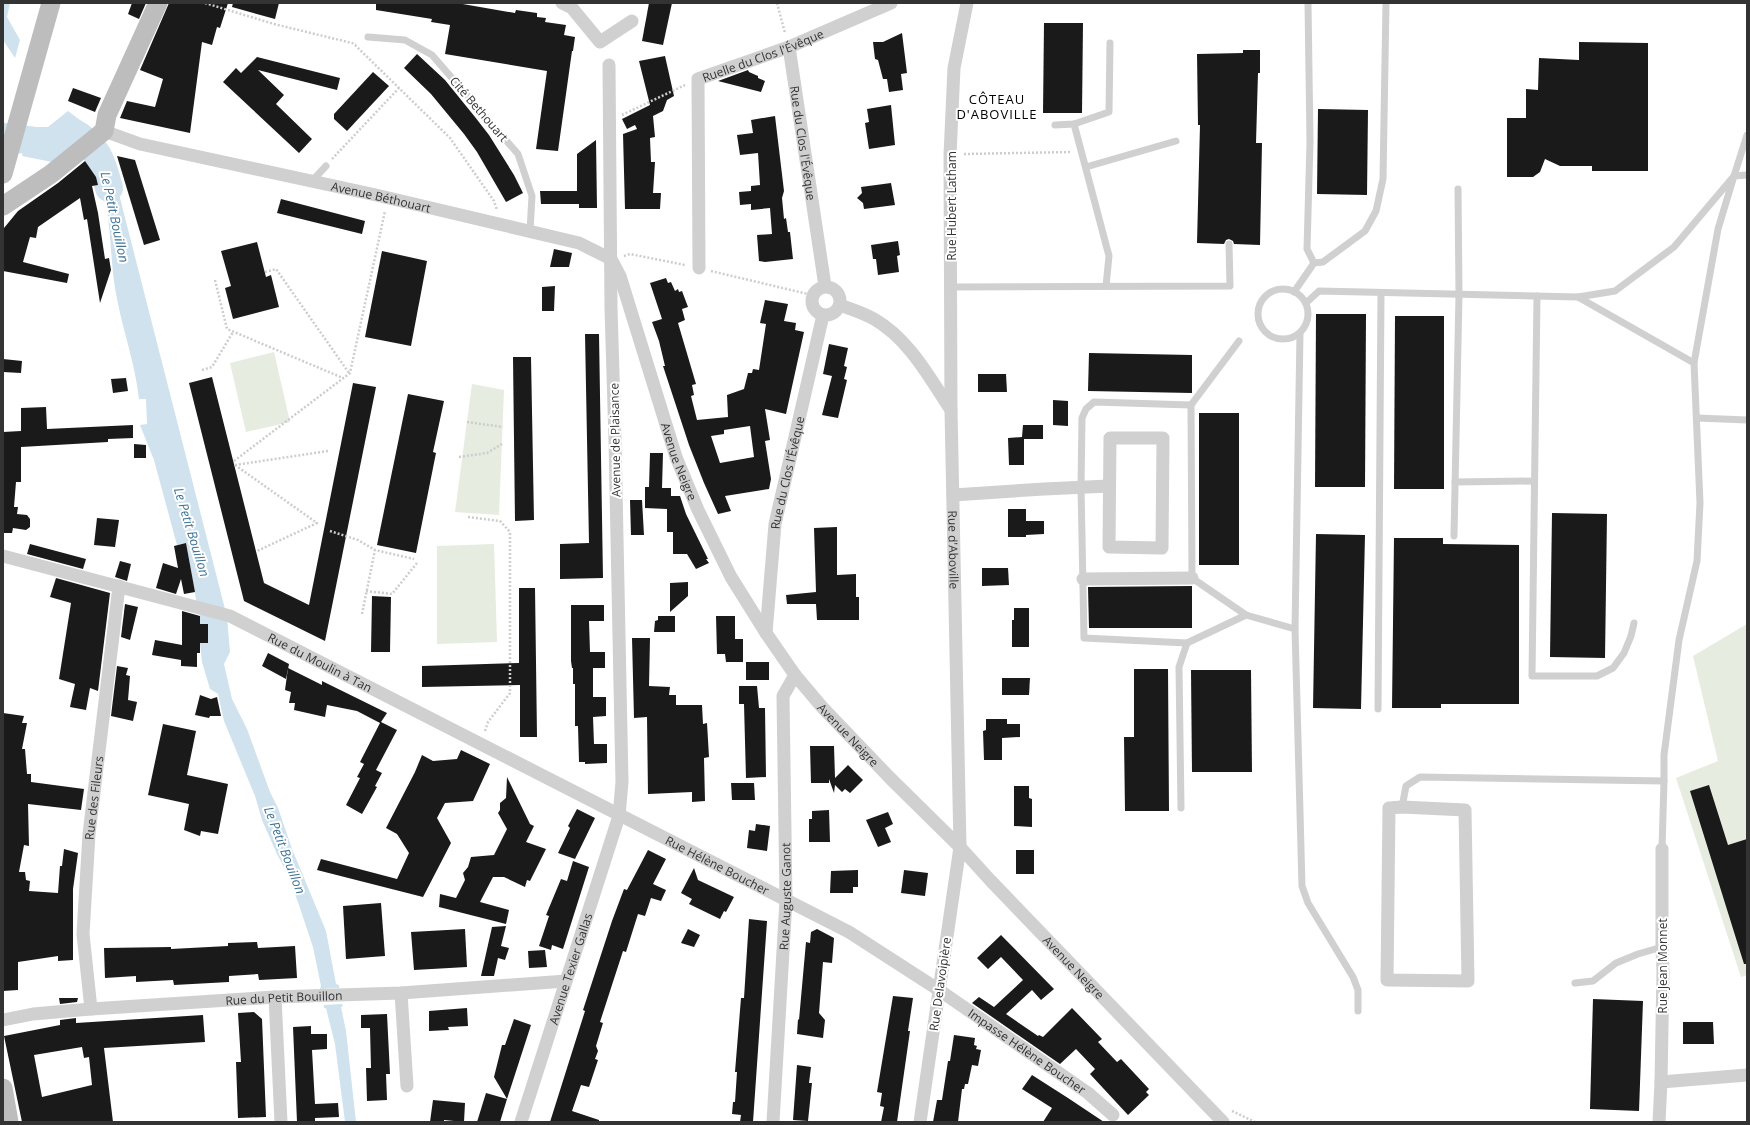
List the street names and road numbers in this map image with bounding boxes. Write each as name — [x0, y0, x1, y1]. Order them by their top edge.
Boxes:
street label: Ruelle du Clos l'Évêque — [700, 25, 826, 85]
street label: Cité Bethouart — [446, 73, 512, 145]
street label: Rue du Clos l'Évêque — [786, 84, 821, 202]
street label: Rue Hubert Latham — [943, 151, 960, 261]
street label: Avenue Béthouart — [330, 177, 432, 216]
street label: Avenue de Plaisance — [605, 382, 624, 497]
street label: Rue du Clos l'Évêque — [766, 414, 808, 530]
street label: Avenue Neigre — [657, 420, 702, 503]
street label: Rue d'Aboville — [945, 510, 963, 589]
street label: Rue du Moulin à Tan — [265, 628, 375, 696]
street label: Avenue Neigre — [814, 699, 883, 770]
street label: Rue des Fileurs — [80, 755, 107, 840]
street label: Rue Hélène Boucher — [663, 831, 772, 898]
street label: Rue Auguste Ganot — [775, 842, 795, 951]
street label: Avenue Texier Gallas — [544, 910, 596, 1027]
street label: Rue Jean Monnet — [1654, 918, 1671, 1014]
street label: Avenue Neigre — [1039, 932, 1109, 1003]
street label: Rue Delavoipière — [925, 936, 955, 1032]
street label: Rue du Petit Bouillon — [225, 986, 343, 1009]
street label: Impasse Hélène Boucher — [965, 1004, 1089, 1098]

